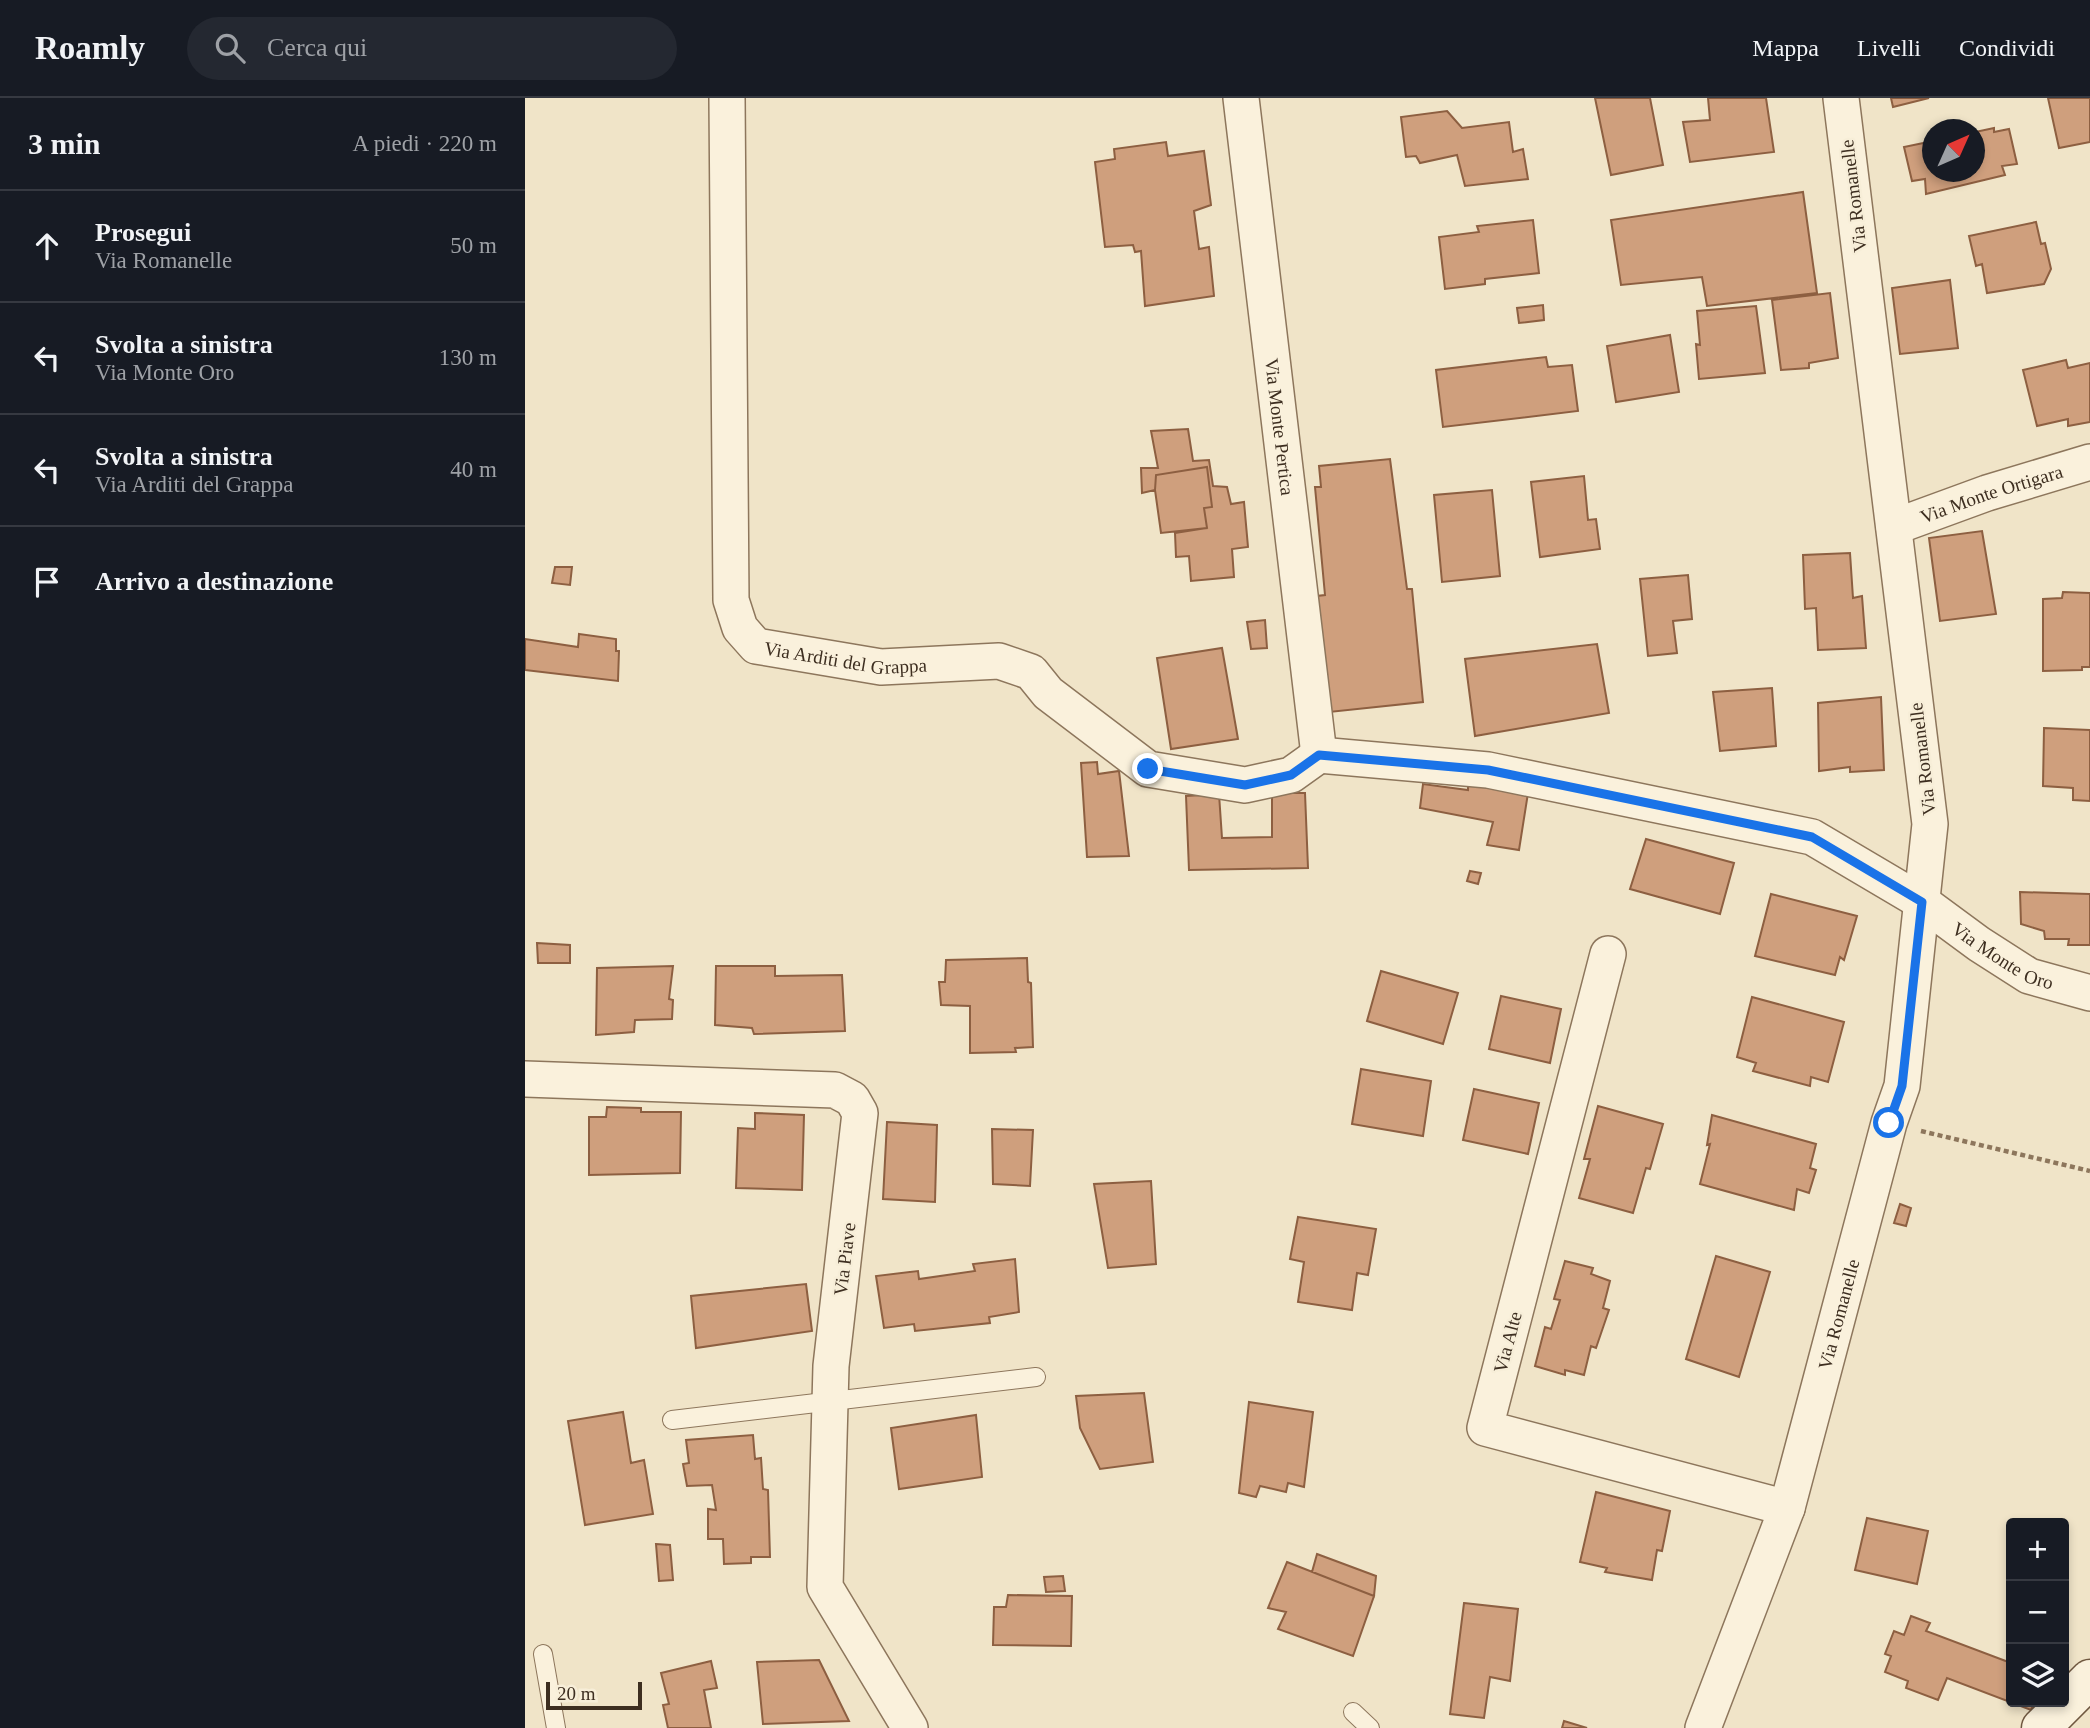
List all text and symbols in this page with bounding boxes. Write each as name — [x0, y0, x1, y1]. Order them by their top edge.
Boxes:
search box — [187, 17, 677, 80]
icon: search — [211, 29, 249, 67]
text: Roamly — [35, 30, 145, 66]
text: Cerca qui — [267, 33, 367, 62]
text: Mappa — [1752, 35, 1819, 61]
text: Livelli — [1857, 35, 1921, 61]
text: Condividi — [1959, 35, 2055, 61]
north arrow — [1922, 119, 1985, 182]
text: 3 min — [28, 127, 101, 160]
text: A piedi · 220 m — [353, 131, 497, 156]
street label: Via Romanelle — [1836, 138, 1871, 253]
text: Prosegui — [95, 218, 191, 247]
icon: ahead — [28, 227, 66, 265]
text: 50 m — [450, 233, 497, 258]
text: Via Romanelle — [95, 248, 232, 273]
text: Svolta a sinistra — [95, 330, 273, 359]
icon: left — [28, 339, 66, 377]
text: 130 m — [439, 345, 497, 370]
street label: Via Monte Pertica — [1261, 357, 1298, 497]
text: Via Monte Oro — [95, 360, 234, 385]
text: Svolta a sinistra — [95, 442, 273, 471]
icon: left — [28, 451, 66, 489]
text: 40 m — [450, 457, 497, 482]
street label: Via Monte Ortigara — [1917, 461, 2066, 528]
text: Via Arditi del Grappa — [95, 472, 294, 497]
icon: arrive — [28, 563, 66, 601]
text: Arrivo a destinazione — [95, 567, 333, 596]
street label: Via Arditi del Grappa — [763, 638, 928, 678]
street label: Via Romanelle — [1905, 701, 1940, 816]
route end — [1132, 753, 1163, 784]
street label: Via Monte Oro — [1948, 918, 2056, 993]
route start — [1873, 1107, 1904, 1138]
street label: Via Piave — [830, 1221, 859, 1297]
street label: Via Romanelle — [1814, 1257, 1864, 1372]
street label: Via Alte — [1489, 1309, 1526, 1375]
map controls — [2006, 1518, 2069, 1707]
button: + — [2006, 1518, 2069, 1581]
button: − — [2006, 1581, 2069, 1644]
button: layers — [2006, 1644, 2069, 1707]
scale bar — [546, 1679, 642, 1711]
text: 20 m — [557, 1683, 596, 1704]

